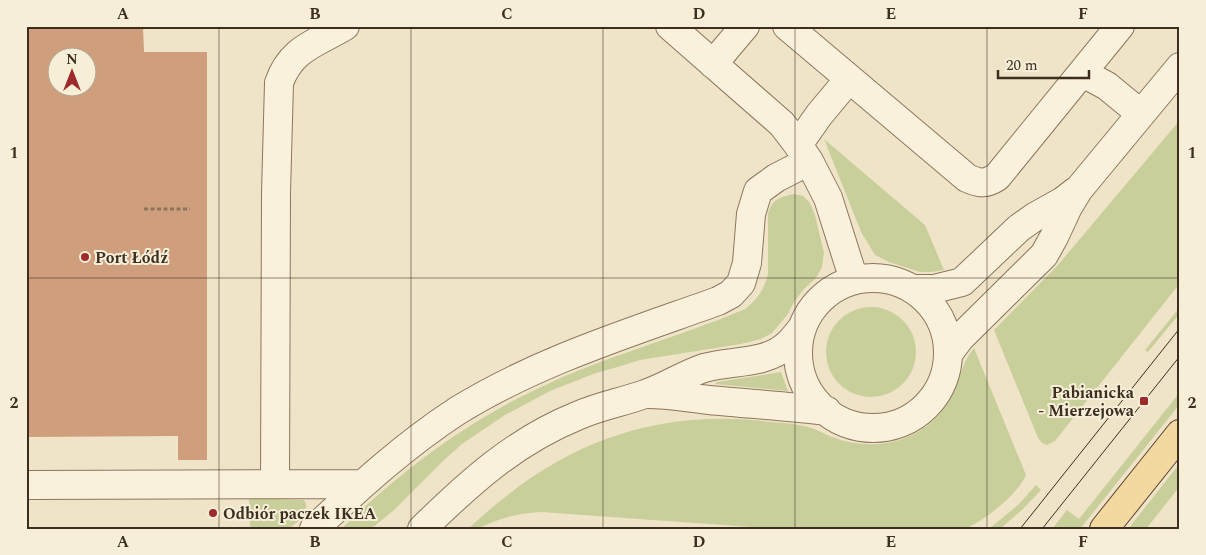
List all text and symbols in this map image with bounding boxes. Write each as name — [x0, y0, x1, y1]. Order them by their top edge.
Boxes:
text: A — [117, 2, 130, 26]
text: B — [309, 2, 321, 26]
text: C — [501, 2, 513, 26]
text: D — [693, 2, 706, 26]
text: E — [886, 2, 896, 26]
text: F — [1078, 2, 1088, 26]
north arrow — [48, 48, 98, 98]
scale bar — [998, 48, 1090, 80]
text: N — [66, 49, 78, 70]
text: 20 m — [1006, 54, 1038, 77]
text: 1 — [10, 141, 18, 165]
text: 1 — [1188, 141, 1196, 165]
place label: Port Łódź — [95, 246, 168, 270]
marker: Port Łódź — [79, 251, 91, 263]
place label: Pabianicka - Mierzejowa — [1038, 381, 1135, 423]
text: 2 — [10, 391, 19, 415]
text: 2 — [1188, 391, 1197, 415]
marker: Pabianicka - Mierzejowa — [1138, 395, 1150, 407]
place label: Odbiór paczek IKEA — [223, 502, 377, 526]
marker: Odbiór paczek IKEA — [207, 507, 219, 519]
text: A — [117, 530, 130, 554]
text: B — [309, 530, 321, 554]
text: C — [501, 530, 513, 554]
text: D — [693, 530, 706, 554]
text: E — [886, 530, 896, 554]
text: F — [1078, 530, 1088, 554]

